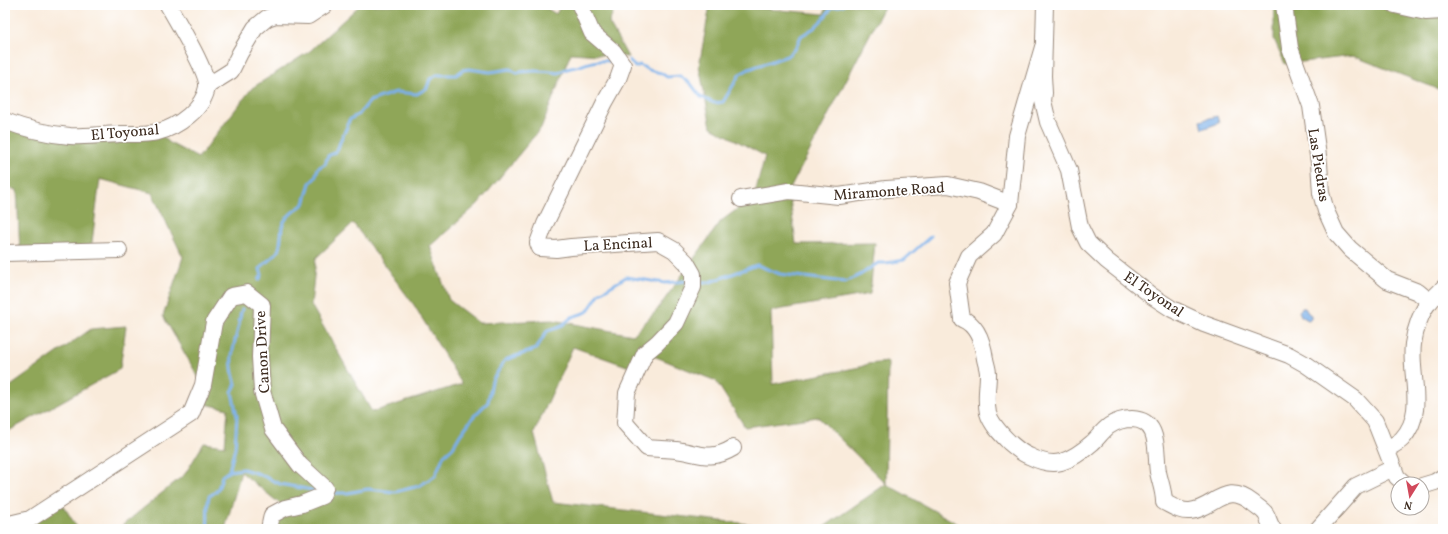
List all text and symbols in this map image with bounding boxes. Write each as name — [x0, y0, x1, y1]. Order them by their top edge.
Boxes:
street label: El Toyonal — [90, 120, 160, 147]
street label: Las Piedras — [1301, 127, 1334, 204]
street label: Miramonte Road — [833, 178, 945, 207]
street label: La Encinal — [583, 233, 653, 258]
street label: El Toyonal — [1119, 267, 1187, 323]
street label: Canon Drive — [251, 310, 276, 394]
north arrow — [1390, 476, 1430, 516]
text: N — [1403, 496, 1414, 512]

